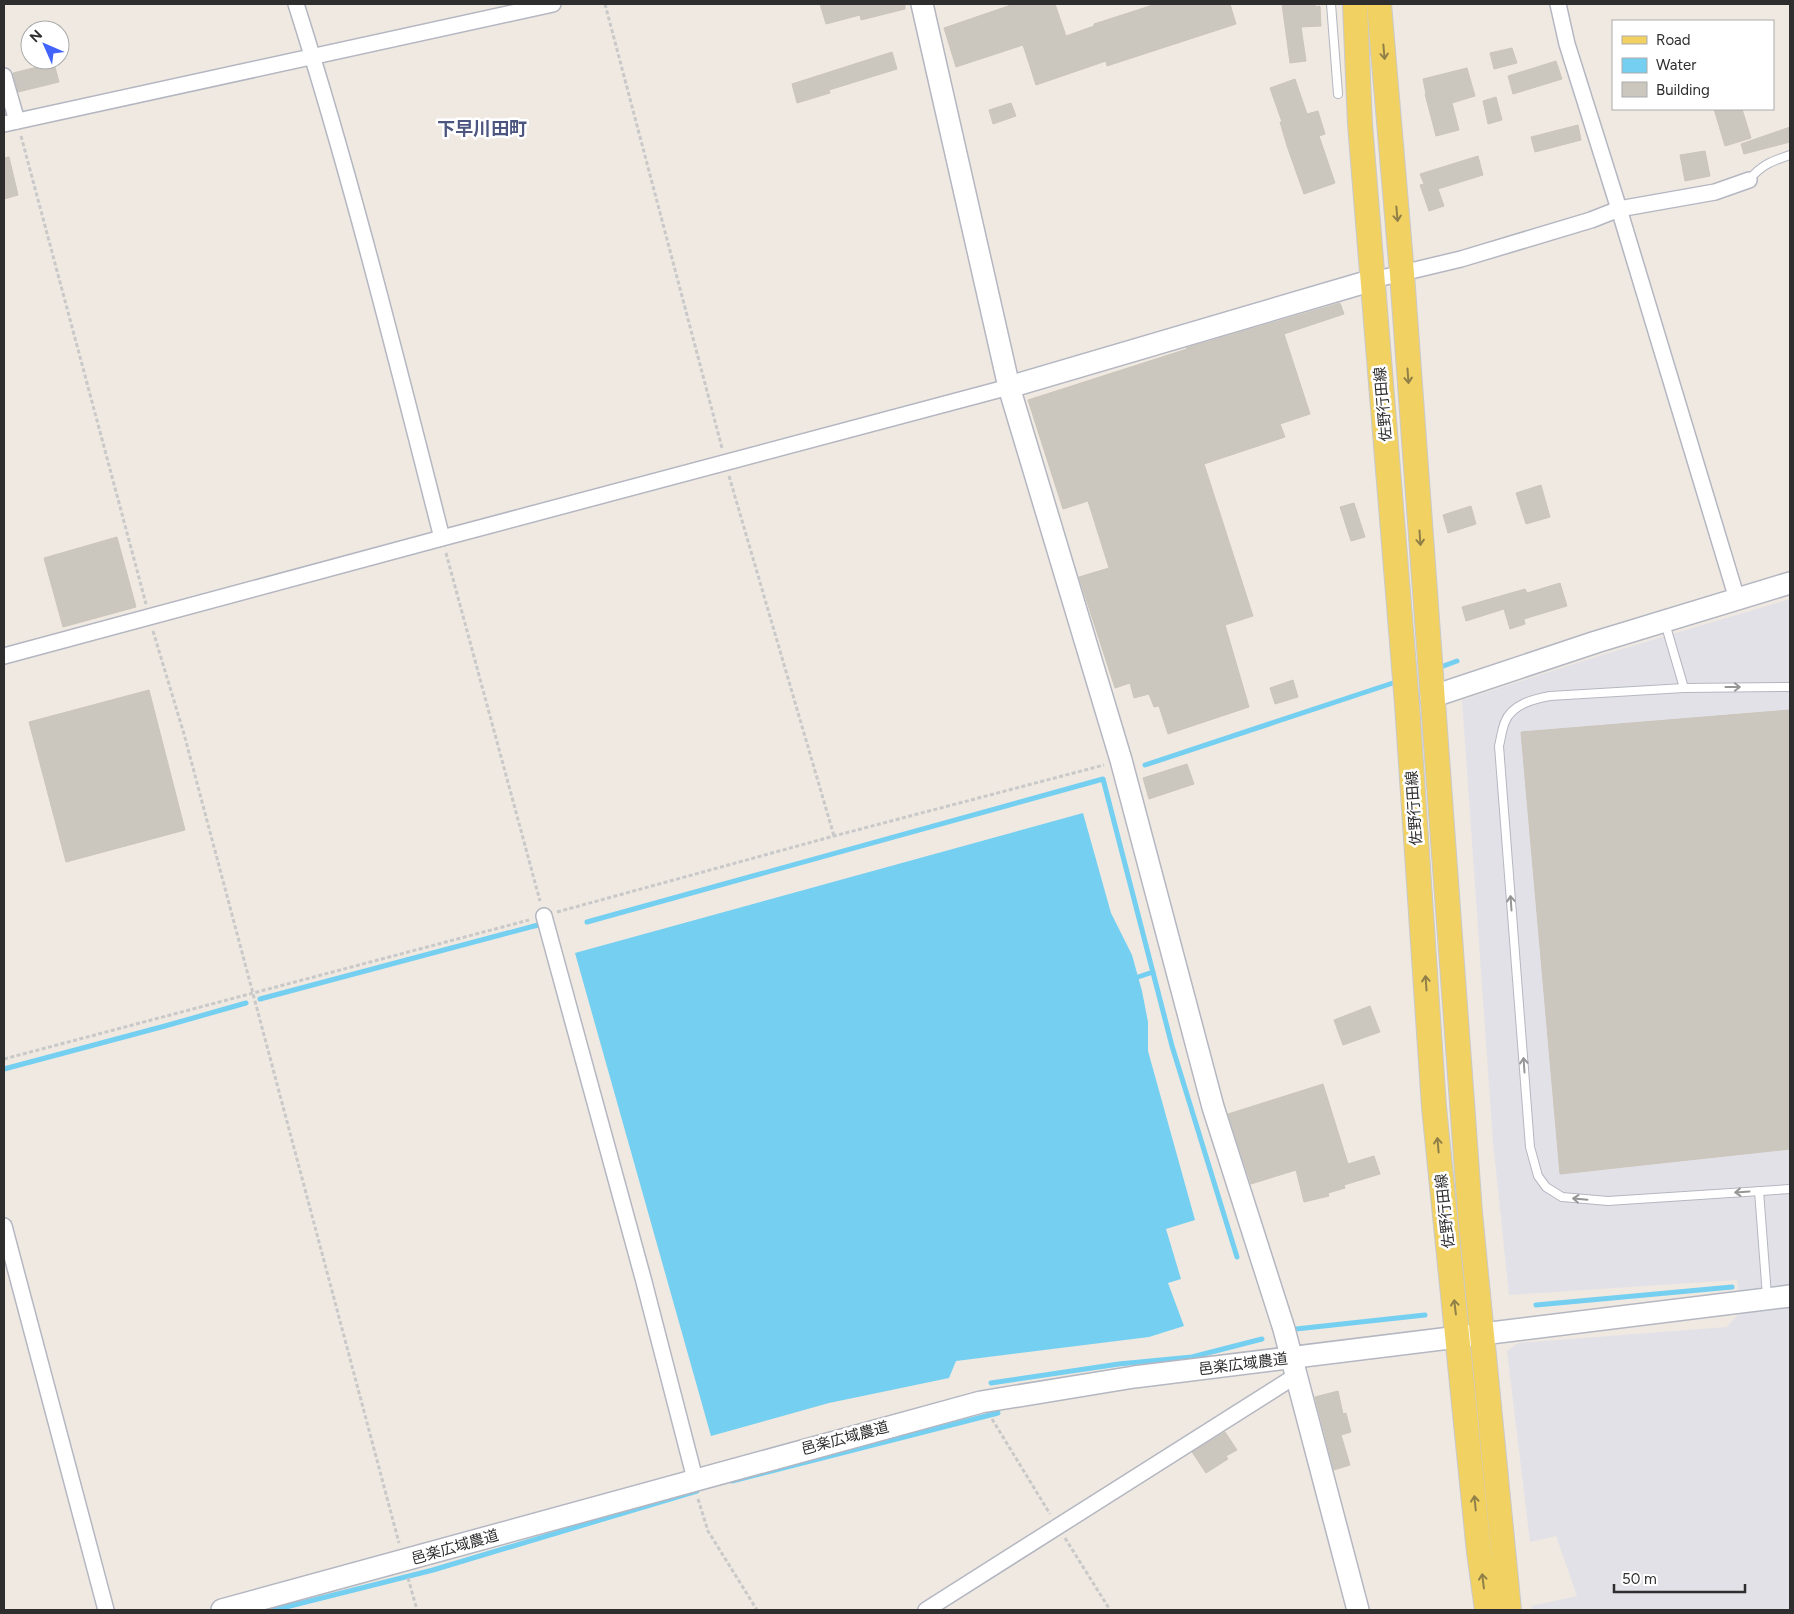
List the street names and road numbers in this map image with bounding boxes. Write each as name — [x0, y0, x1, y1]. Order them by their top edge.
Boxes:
street label: 佐野行田線 — [1371, 366, 1395, 442]
street label: 佐野行田線 — [1402, 770, 1426, 846]
street label: 佐野行田線 — [1432, 1173, 1458, 1249]
street label: 邑楽広域農道 — [1197, 1350, 1289, 1378]
street label: 邑楽広域農道 — [799, 1418, 891, 1458]
street label: 邑楽広域農道 — [409, 1526, 501, 1568]

